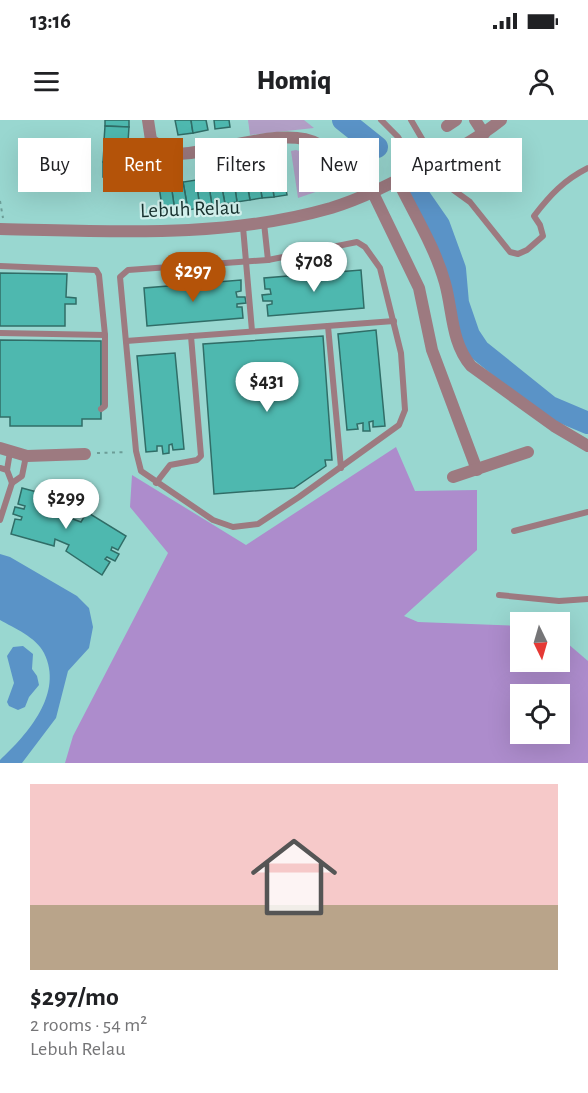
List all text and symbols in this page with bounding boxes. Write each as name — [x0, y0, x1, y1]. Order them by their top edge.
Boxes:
text: 13:16 — [30, 10, 71, 32]
icon: menu — [30, 65, 63, 98]
icon: person — [525, 65, 558, 98]
text: Homiq — [256, 67, 332, 94]
chip: Buy — [18, 138, 91, 192]
chip: Rent — [103, 138, 183, 192]
chip: Filters — [195, 138, 287, 192]
chip: New — [299, 138, 379, 192]
chip: Apartment — [391, 138, 522, 192]
street label: Lebuh Relau — [140, 197, 241, 221]
pin: $708 — [278, 242, 350, 293]
text: $708 — [295, 251, 333, 271]
pin: $297 — [157, 252, 229, 303]
text: $297 — [175, 261, 211, 281]
pin: $431 — [231, 362, 303, 413]
text: $431 — [250, 371, 284, 391]
pin: $299 — [30, 479, 102, 530]
text: $299 — [47, 488, 85, 508]
north arrow — [510, 612, 570, 672]
map controls — [510, 612, 570, 744]
button: locate — [510, 684, 570, 744]
icon: home — [240, 823, 348, 931]
text: $297/mo — [30, 984, 119, 1010]
text: 2 rooms · 54 m² — [30, 1015, 147, 1035]
text: Lebuh Relau — [30, 1039, 125, 1059]

